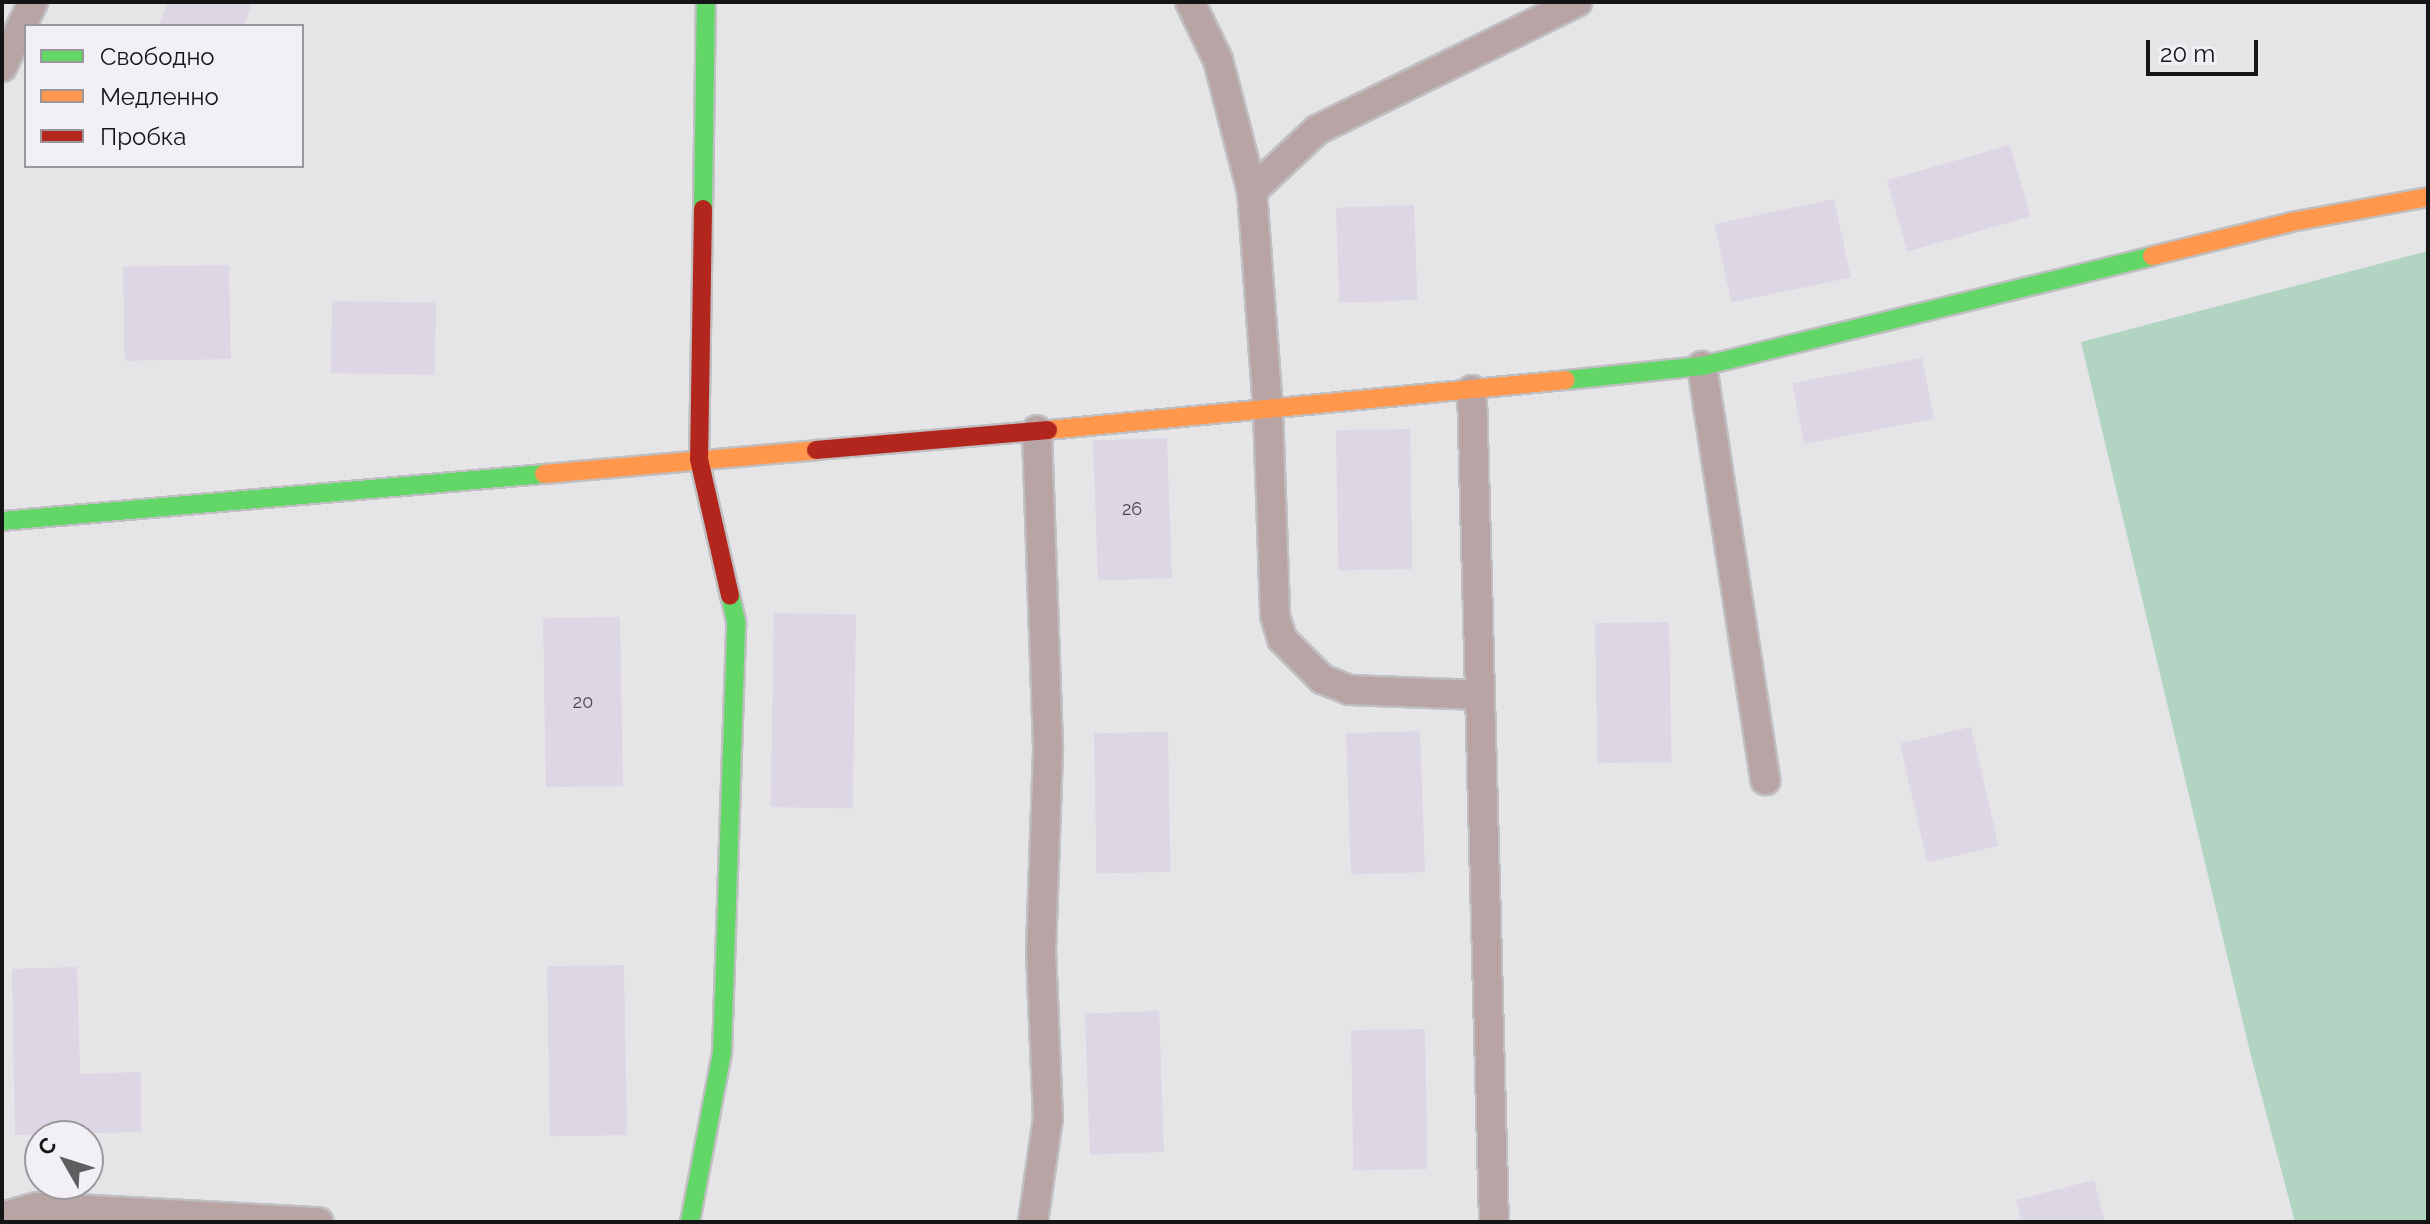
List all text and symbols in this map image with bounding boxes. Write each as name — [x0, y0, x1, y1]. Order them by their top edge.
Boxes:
legend — [24, 24, 304, 168]
scale bar — [2150, 24, 2262, 74]
text: 20 m — [2160, 39, 2215, 68]
text: Свободно — [100, 42, 215, 71]
text: Медленно — [100, 82, 219, 111]
text: Пробка — [100, 122, 186, 151]
house number: 26 — [1122, 498, 1142, 520]
house number: 20 — [573, 691, 593, 713]
north arrow — [24, 1120, 104, 1200]
text: С — [32, 1132, 62, 1160]

